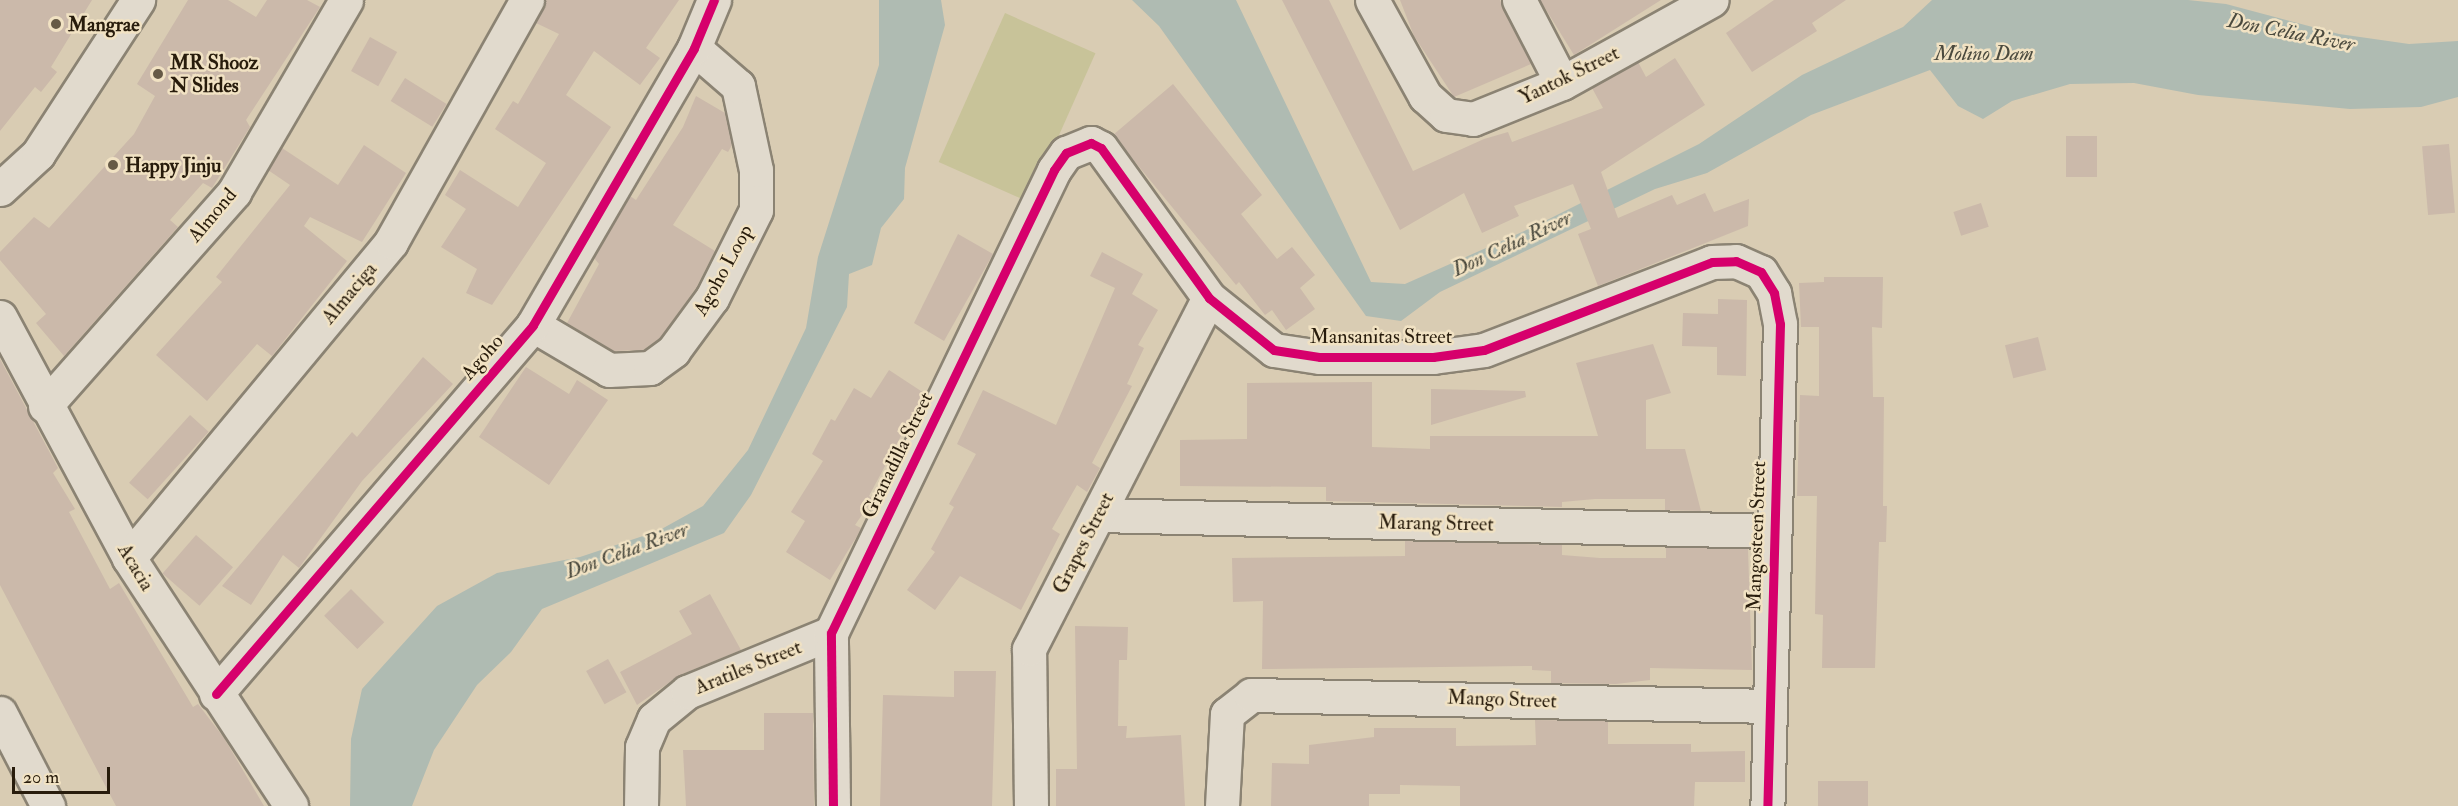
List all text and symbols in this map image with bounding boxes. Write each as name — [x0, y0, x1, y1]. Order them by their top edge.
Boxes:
water label: Don Celia River — [2225, 8, 2357, 58]
place label: Mangrae — [68, 12, 140, 36]
marker: Mangrae — [49, 17, 63, 31]
street label: Yantok Street — [1515, 40, 1623, 110]
water label: Molino Dam — [1935, 41, 2033, 67]
place label: MR Shooz N Slides — [170, 51, 258, 98]
marker: MR Shooz N Slides — [151, 67, 165, 81]
place label: Happy Jinju — [125, 153, 221, 177]
marker: Happy Jinju — [106, 158, 120, 172]
street label: Almond — [183, 183, 241, 247]
water label: Don Celia River — [1448, 205, 1576, 283]
street label: Agoho Loop — [688, 220, 758, 320]
street label: Almaciga — [316, 257, 382, 329]
street label: Mansanitas Street — [1310, 324, 1452, 348]
street label: Agoho — [456, 329, 508, 385]
street label: Granadilla Street — [856, 388, 938, 522]
street label: Mangosteen Street — [1741, 461, 1771, 611]
street label: Grapes Street — [1047, 488, 1119, 598]
street label: Marang Street — [1378, 510, 1494, 536]
water label: Don Celia River — [562, 517, 692, 585]
street label: Acacia — [113, 539, 159, 595]
street label: Aratiles Street — [691, 635, 805, 699]
street label: Mango Street — [1447, 685, 1557, 713]
scale bar — [15, 755, 112, 793]
text: 20 m — [23, 766, 59, 789]

